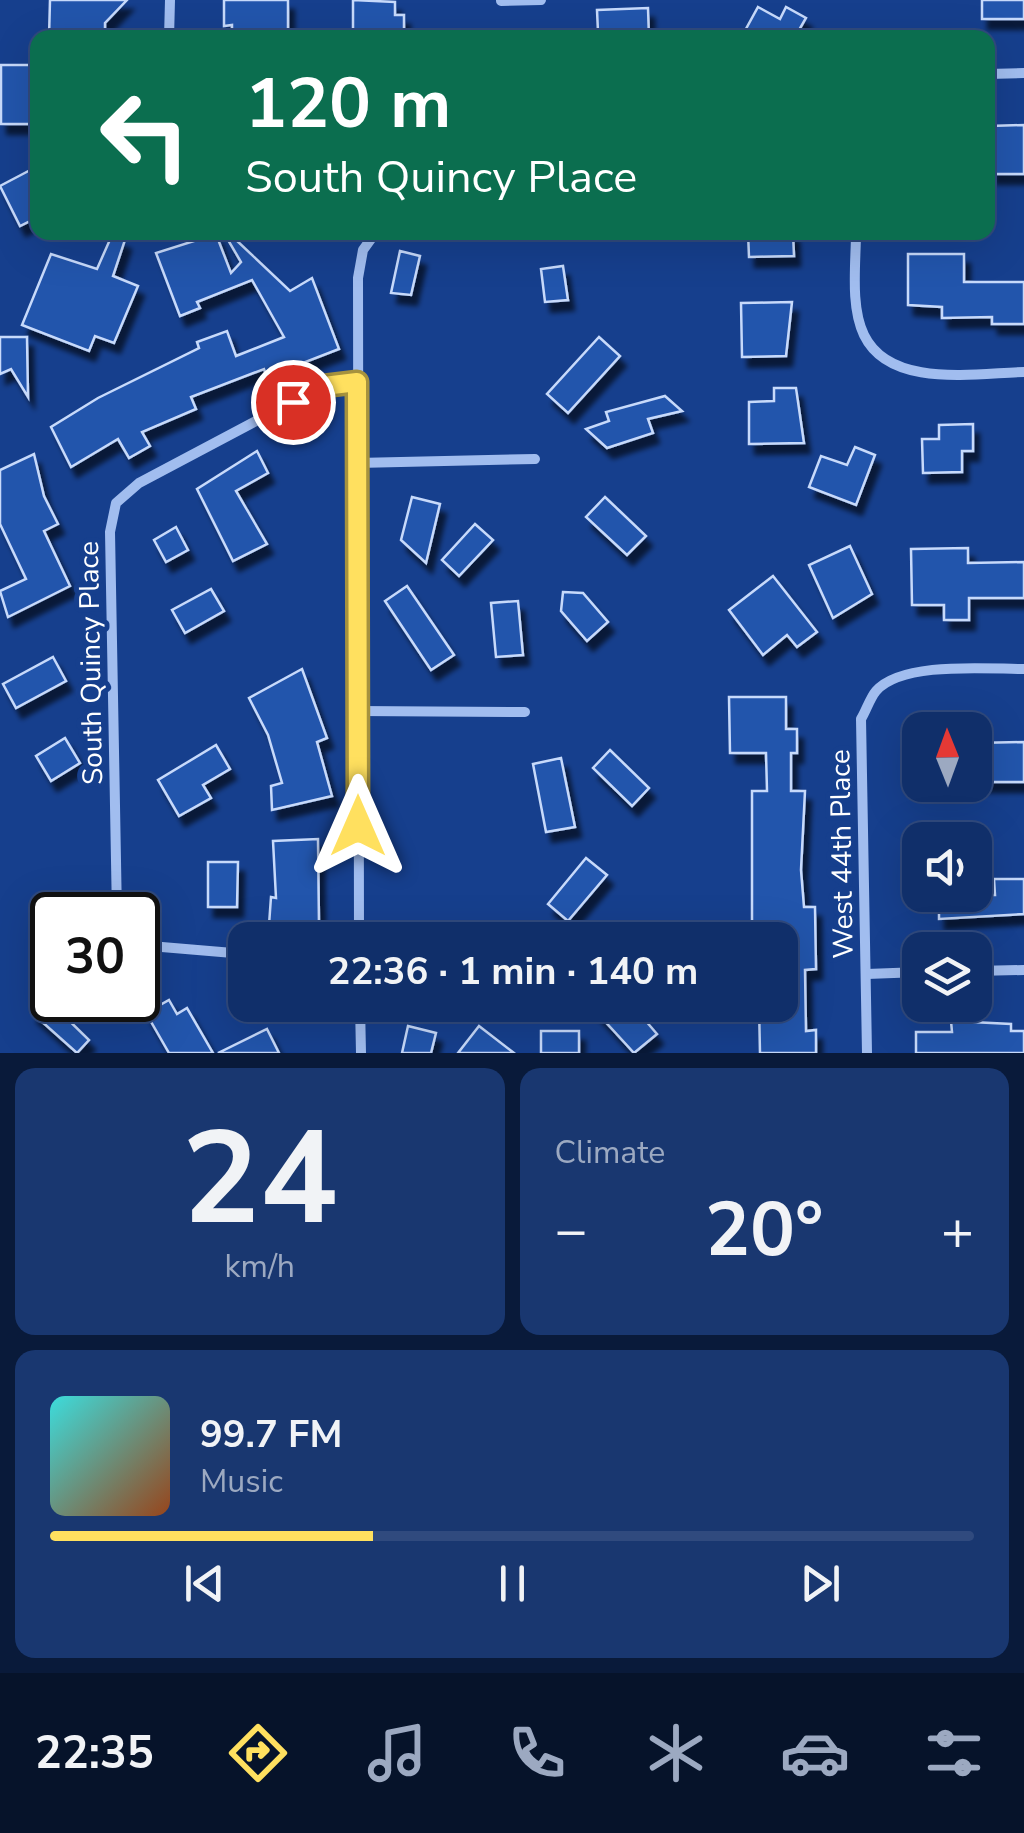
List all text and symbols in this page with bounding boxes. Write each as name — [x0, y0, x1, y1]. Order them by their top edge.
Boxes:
text: 120 m — [245, 56, 451, 152]
icon: left — [80, 70, 210, 200]
text: South Quincy Place — [245, 147, 637, 208]
pin — [251, 360, 336, 445]
icon: arrive — [266, 375, 321, 430]
street label: South Quincy Place — [70, 541, 112, 785]
north arrow — [902, 712, 992, 802]
map controls — [902, 712, 992, 1022]
street label: West 44th Place — [821, 749, 863, 959]
position arrow — [306, 774, 410, 878]
button: sound — [902, 822, 992, 912]
speed limit sign: 30 — [30, 892, 160, 1022]
button: layers — [902, 932, 992, 1022]
text: 22:36 · 1 min · 140 m — [328, 946, 698, 997]
text: 24 — [182, 1091, 338, 1268]
text: Climate — [555, 1131, 665, 1174]
text: 20° — [705, 1179, 823, 1281]
text: − — [555, 1193, 588, 1268]
text: + — [941, 1193, 974, 1268]
text: km/h — [224, 1245, 295, 1288]
text: 99.7 FM — [200, 1409, 342, 1460]
text: Music — [200, 1460, 283, 1503]
icon: previous — [177, 1556, 232, 1611]
icon: pause — [485, 1556, 540, 1611]
icon: next — [793, 1556, 848, 1611]
icon: directions — [223, 1718, 293, 1788]
icon: music — [362, 1718, 432, 1788]
icon: phone — [502, 1718, 572, 1788]
icon: climate — [641, 1718, 711, 1788]
icon: car — [780, 1718, 850, 1788]
icon: filters — [919, 1718, 989, 1788]
text: 22:35 — [35, 1723, 154, 1784]

